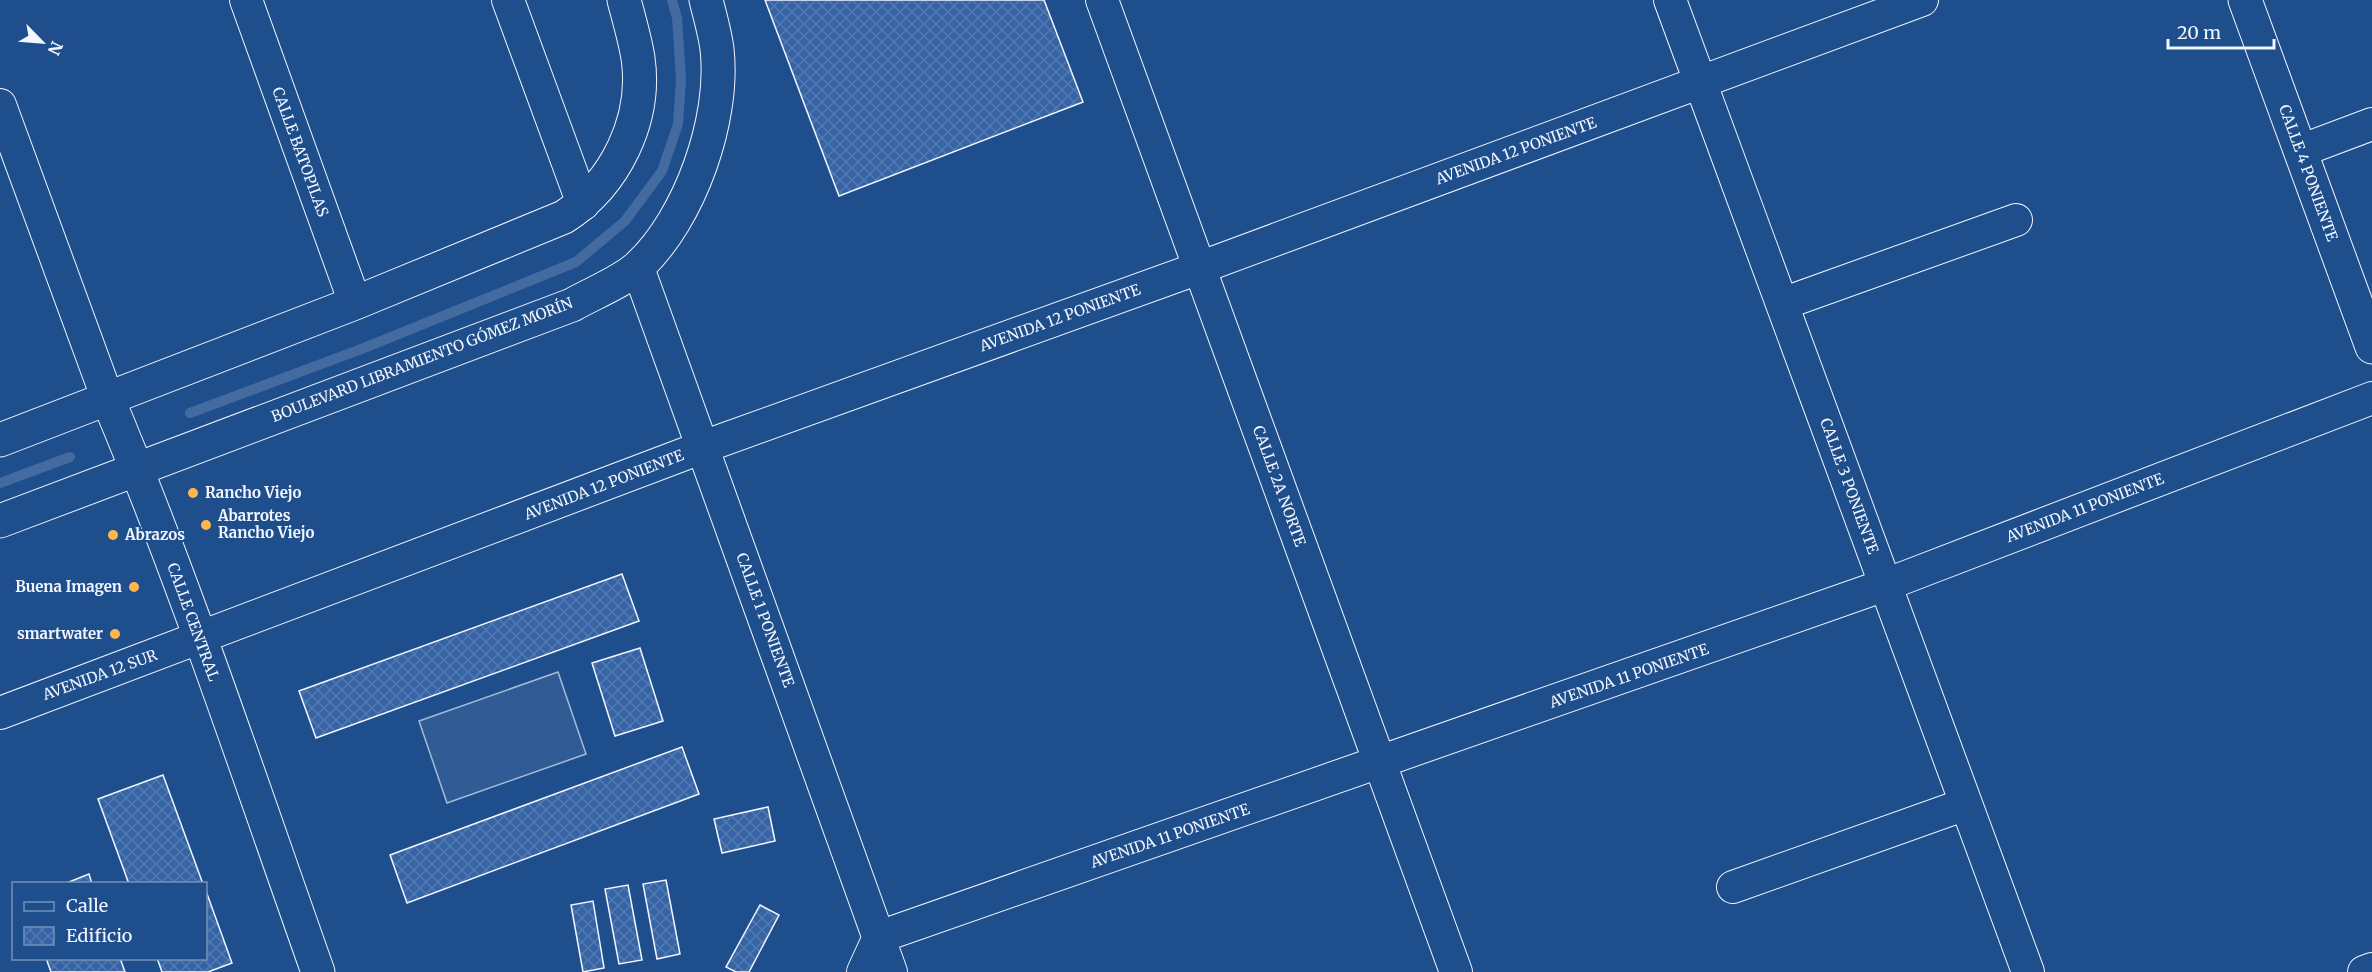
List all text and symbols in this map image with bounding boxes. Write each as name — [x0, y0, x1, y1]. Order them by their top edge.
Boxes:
north arrow — [12, 12, 72, 72]
scale bar — [2168, 12, 2274, 50]
text: 20 m — [2177, 21, 2221, 44]
text: N — [44, 38, 67, 59]
street label: CALLE BATOPILAS — [268, 84, 333, 219]
street label: CALLE 4 PONIENTE — [2275, 102, 2342, 244]
street label: AVENIDA 12 PONIENTE — [1432, 112, 1599, 189]
street label: AVENIDA 12 PONIENTE — [976, 279, 1143, 356]
street label: BOULEVARD LIBRAMIENTO GÓMEZ MORÍN — [268, 292, 576, 426]
street label: CALLE 3 PONIENTE — [1816, 415, 1883, 557]
street label: CALLE 2A NORTE — [1249, 423, 1310, 549]
street label: AVENIDA 12 PONIENTE — [520, 445, 687, 524]
street label: AVENIDA 11 PONIENTE — [2002, 469, 2167, 547]
place label: Rancho Viejo — [205, 483, 302, 502]
marker: Rancho Viejo — [186, 486, 200, 500]
place label: Abarrotes Rancho Viejo — [217, 506, 315, 542]
marker: Abarrotes Rancho Viejo — [199, 518, 213, 532]
place label: Abrazos — [124, 525, 185, 544]
marker: Abrazos — [106, 528, 120, 542]
street label: CALLE 1 PONIENTE — [732, 550, 799, 690]
street label: CALLE CENTRAL — [163, 560, 224, 684]
place label: Buena Imagen — [15, 577, 122, 596]
marker: Buena Imagen — [127, 580, 141, 594]
place label: smartwater — [17, 624, 103, 643]
marker: smartwater — [108, 627, 122, 641]
street label: AVENIDA 11 PONIENTE — [1546, 639, 1711, 712]
street label: AVENIDA 12 SUR — [39, 645, 160, 704]
street label: AVENIDA 11 PONIENTE — [1087, 799, 1252, 872]
legend — [12, 882, 207, 960]
text: Calle — [66, 894, 108, 917]
text: Edificio — [66, 924, 132, 947]

